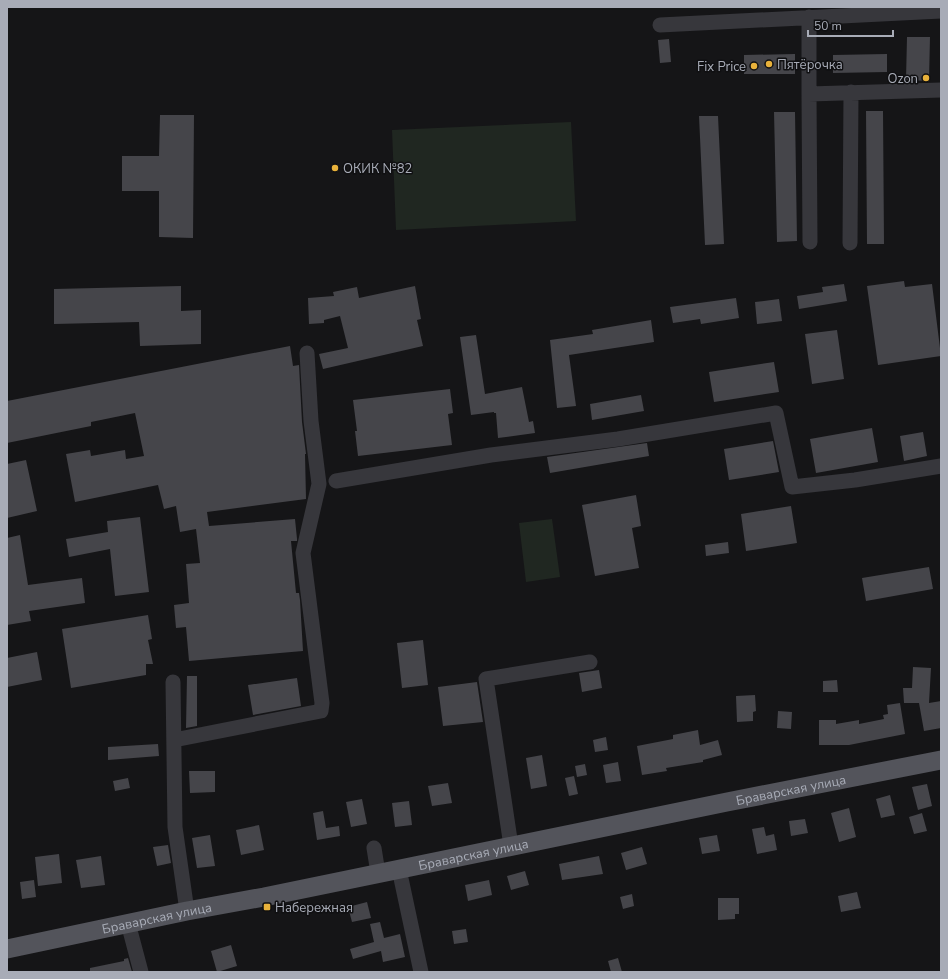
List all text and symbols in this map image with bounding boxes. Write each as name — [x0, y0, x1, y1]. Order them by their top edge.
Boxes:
scale bar — [808, 12, 893, 38]
text: 50 m — [814, 18, 842, 34]
place label: Пятёрочка — [777, 56, 843, 74]
place label: Fix Price — [697, 58, 746, 76]
marker: Пятёрочка — [764, 59, 774, 69]
marker: Fix Price — [749, 61, 759, 71]
place label: Ozon — [888, 70, 918, 88]
marker: Ozon — [921, 73, 931, 83]
place label: ОКИК №82 — [343, 160, 412, 178]
marker: ОКИК №82 — [330, 163, 340, 173]
street label: Браварская улица — [734, 771, 848, 810]
street label: Браварская улица — [417, 835, 530, 875]
street label: Браварская улица — [100, 899, 213, 939]
place label: Набережная — [275, 899, 353, 917]
marker: Набережная — [262, 902, 272, 912]

